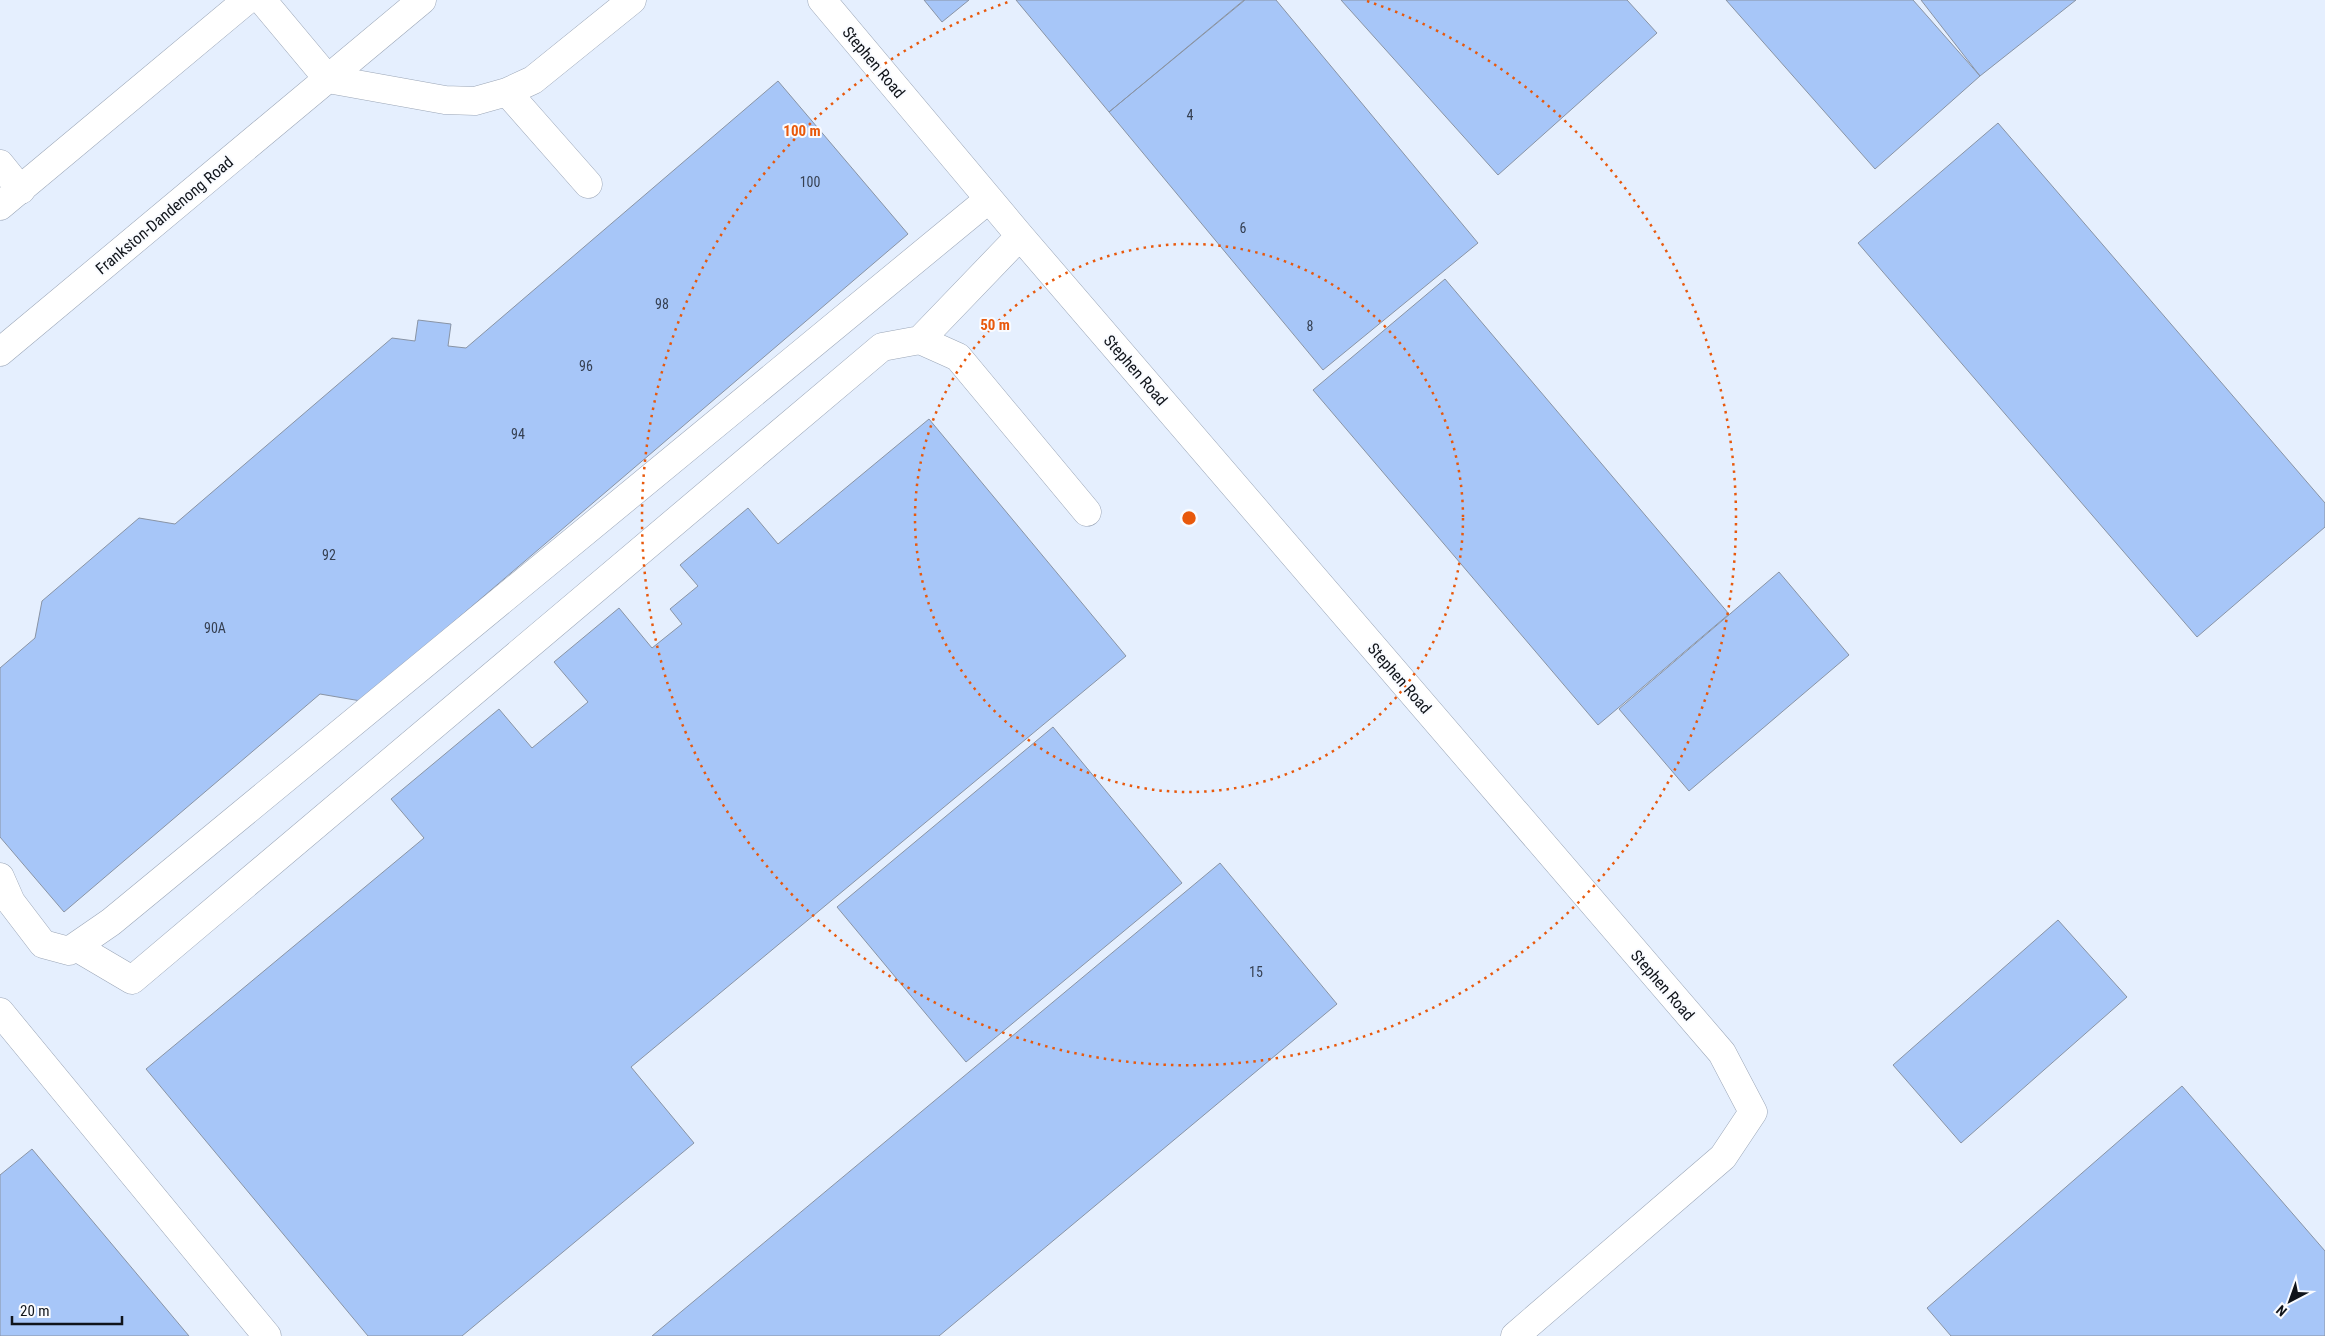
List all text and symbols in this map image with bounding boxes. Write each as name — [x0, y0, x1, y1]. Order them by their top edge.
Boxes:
street label: Stephen Road — [838, 23, 909, 102]
house number: 4 — [1187, 107, 1194, 123]
text: 100 m — [783, 122, 821, 140]
street label: Frankston-Dandenong Road — [92, 152, 237, 278]
house number: 100 — [800, 174, 820, 190]
house number: 6 — [1240, 220, 1247, 236]
house number: 98 — [655, 296, 669, 312]
text: 50 m — [980, 316, 1010, 334]
house number: 8 — [1307, 318, 1314, 334]
street label: Stephen Road — [1100, 331, 1171, 409]
house number: 96 — [579, 358, 593, 374]
house number: 94 — [511, 426, 525, 442]
centre of rings — [1180, 509, 1198, 527]
house number: 92 — [322, 547, 336, 563]
house number: 90A — [204, 620, 226, 636]
street label: Stephen Road — [1364, 639, 1435, 717]
street label: Stephen Road — [1627, 946, 1698, 1024]
house number: 15 — [1249, 964, 1263, 980]
north arrow — [2265, 1276, 2315, 1326]
scale bar — [12, 1294, 122, 1326]
text: 20 m — [20, 1302, 50, 1320]
text: N — [2273, 1302, 2290, 1320]

